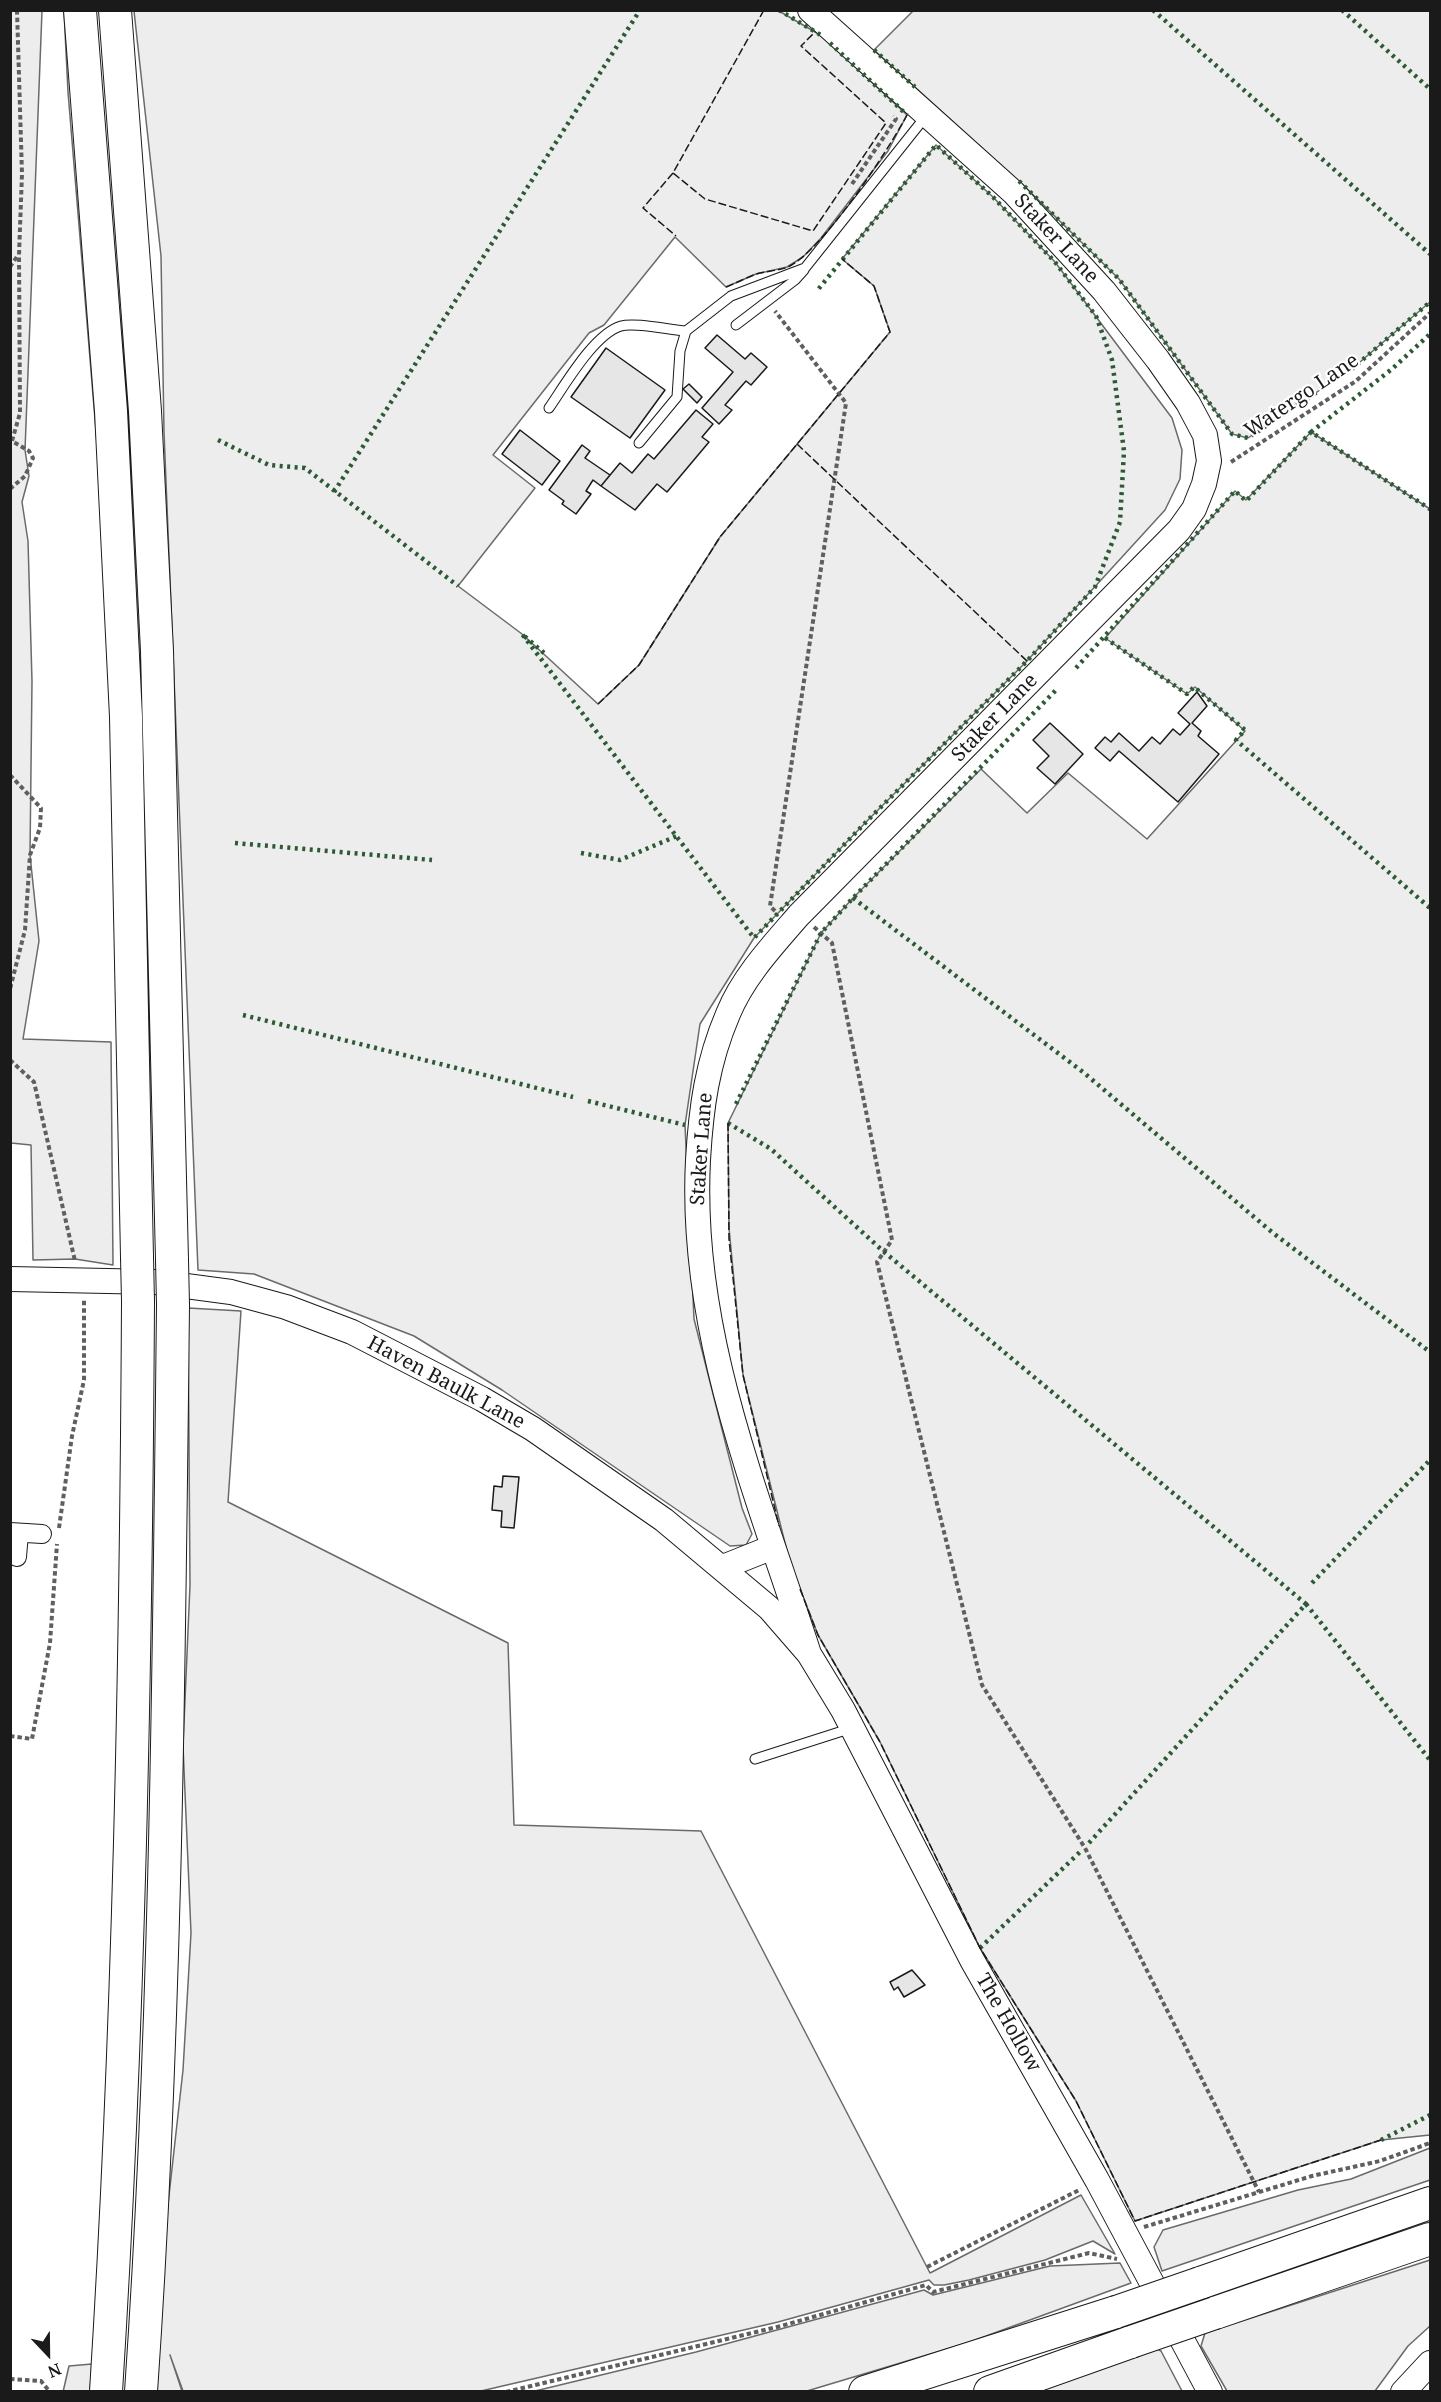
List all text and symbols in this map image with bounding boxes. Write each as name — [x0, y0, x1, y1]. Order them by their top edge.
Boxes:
street label: Staker Lane — [1009, 189, 1103, 289]
street label: Watergo Lane — [1240, 349, 1364, 443]
street label: Staker Lane — [947, 669, 1043, 767]
street label: Staker Lane — [686, 1092, 718, 1206]
street label: Haven Baulk Lane — [363, 1331, 529, 1435]
street label: The Hollow — [970, 1970, 1046, 2076]
north arrow — [18, 2324, 78, 2384]
text: N — [45, 2358, 65, 2383]

